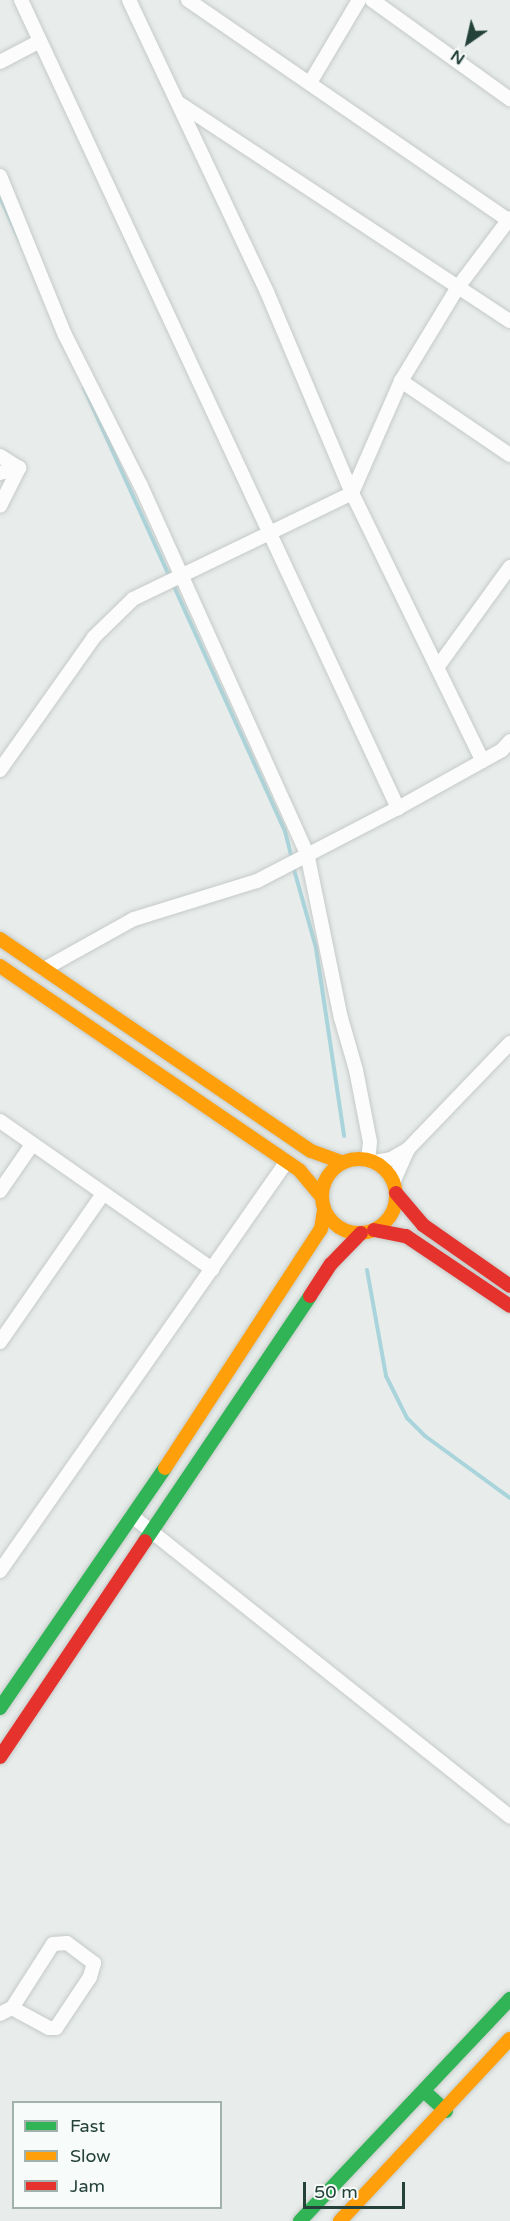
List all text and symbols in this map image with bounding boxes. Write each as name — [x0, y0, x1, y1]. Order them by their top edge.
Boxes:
north arrow — [438, 12, 498, 72]
text: N — [447, 45, 469, 69]
legend — [12, 2101, 222, 2209]
text: Fast — [70, 2115, 105, 2137]
text: Slow — [70, 2145, 111, 2167]
scale bar — [306, 2170, 408, 2208]
text: Jam — [70, 2175, 105, 2197]
text: 50 m — [314, 2181, 358, 2203]

